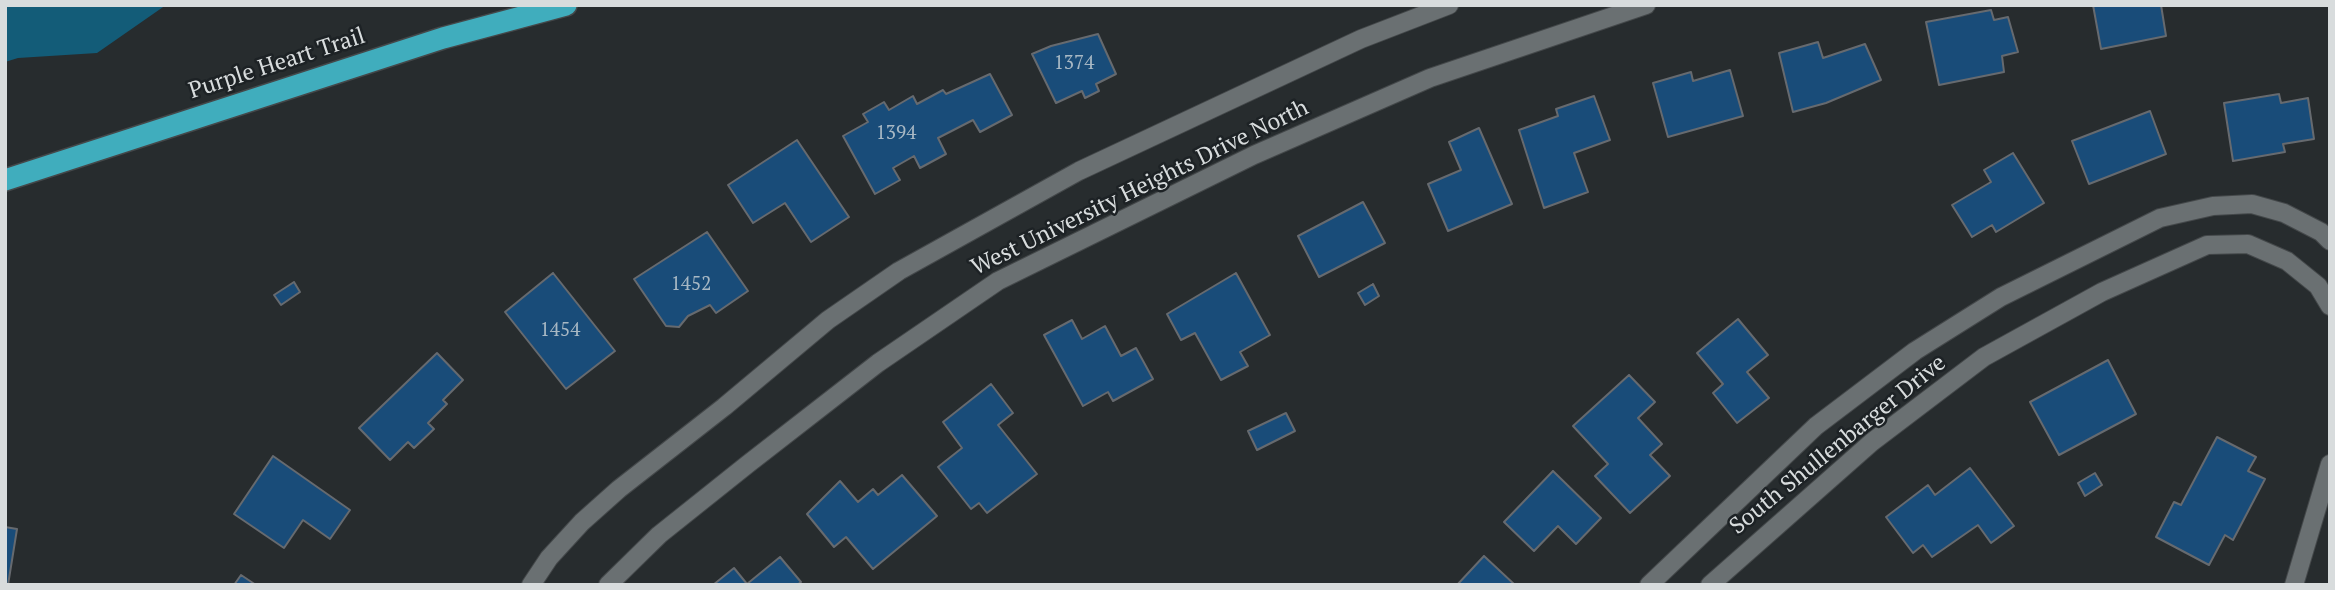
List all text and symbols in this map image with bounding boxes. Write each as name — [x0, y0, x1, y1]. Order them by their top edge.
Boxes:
street label: Purple Heart Trail — [185, 23, 369, 105]
house number: 1374 — [1054, 53, 1094, 75]
street label: West University Heights Drive North — [967, 94, 1313, 282]
house number: 1394 — [876, 123, 916, 145]
house number: 1452 — [671, 274, 711, 296]
house number: 1454 — [540, 320, 580, 342]
street label: South Shullenbarger Drive — [1724, 349, 1952, 541]

